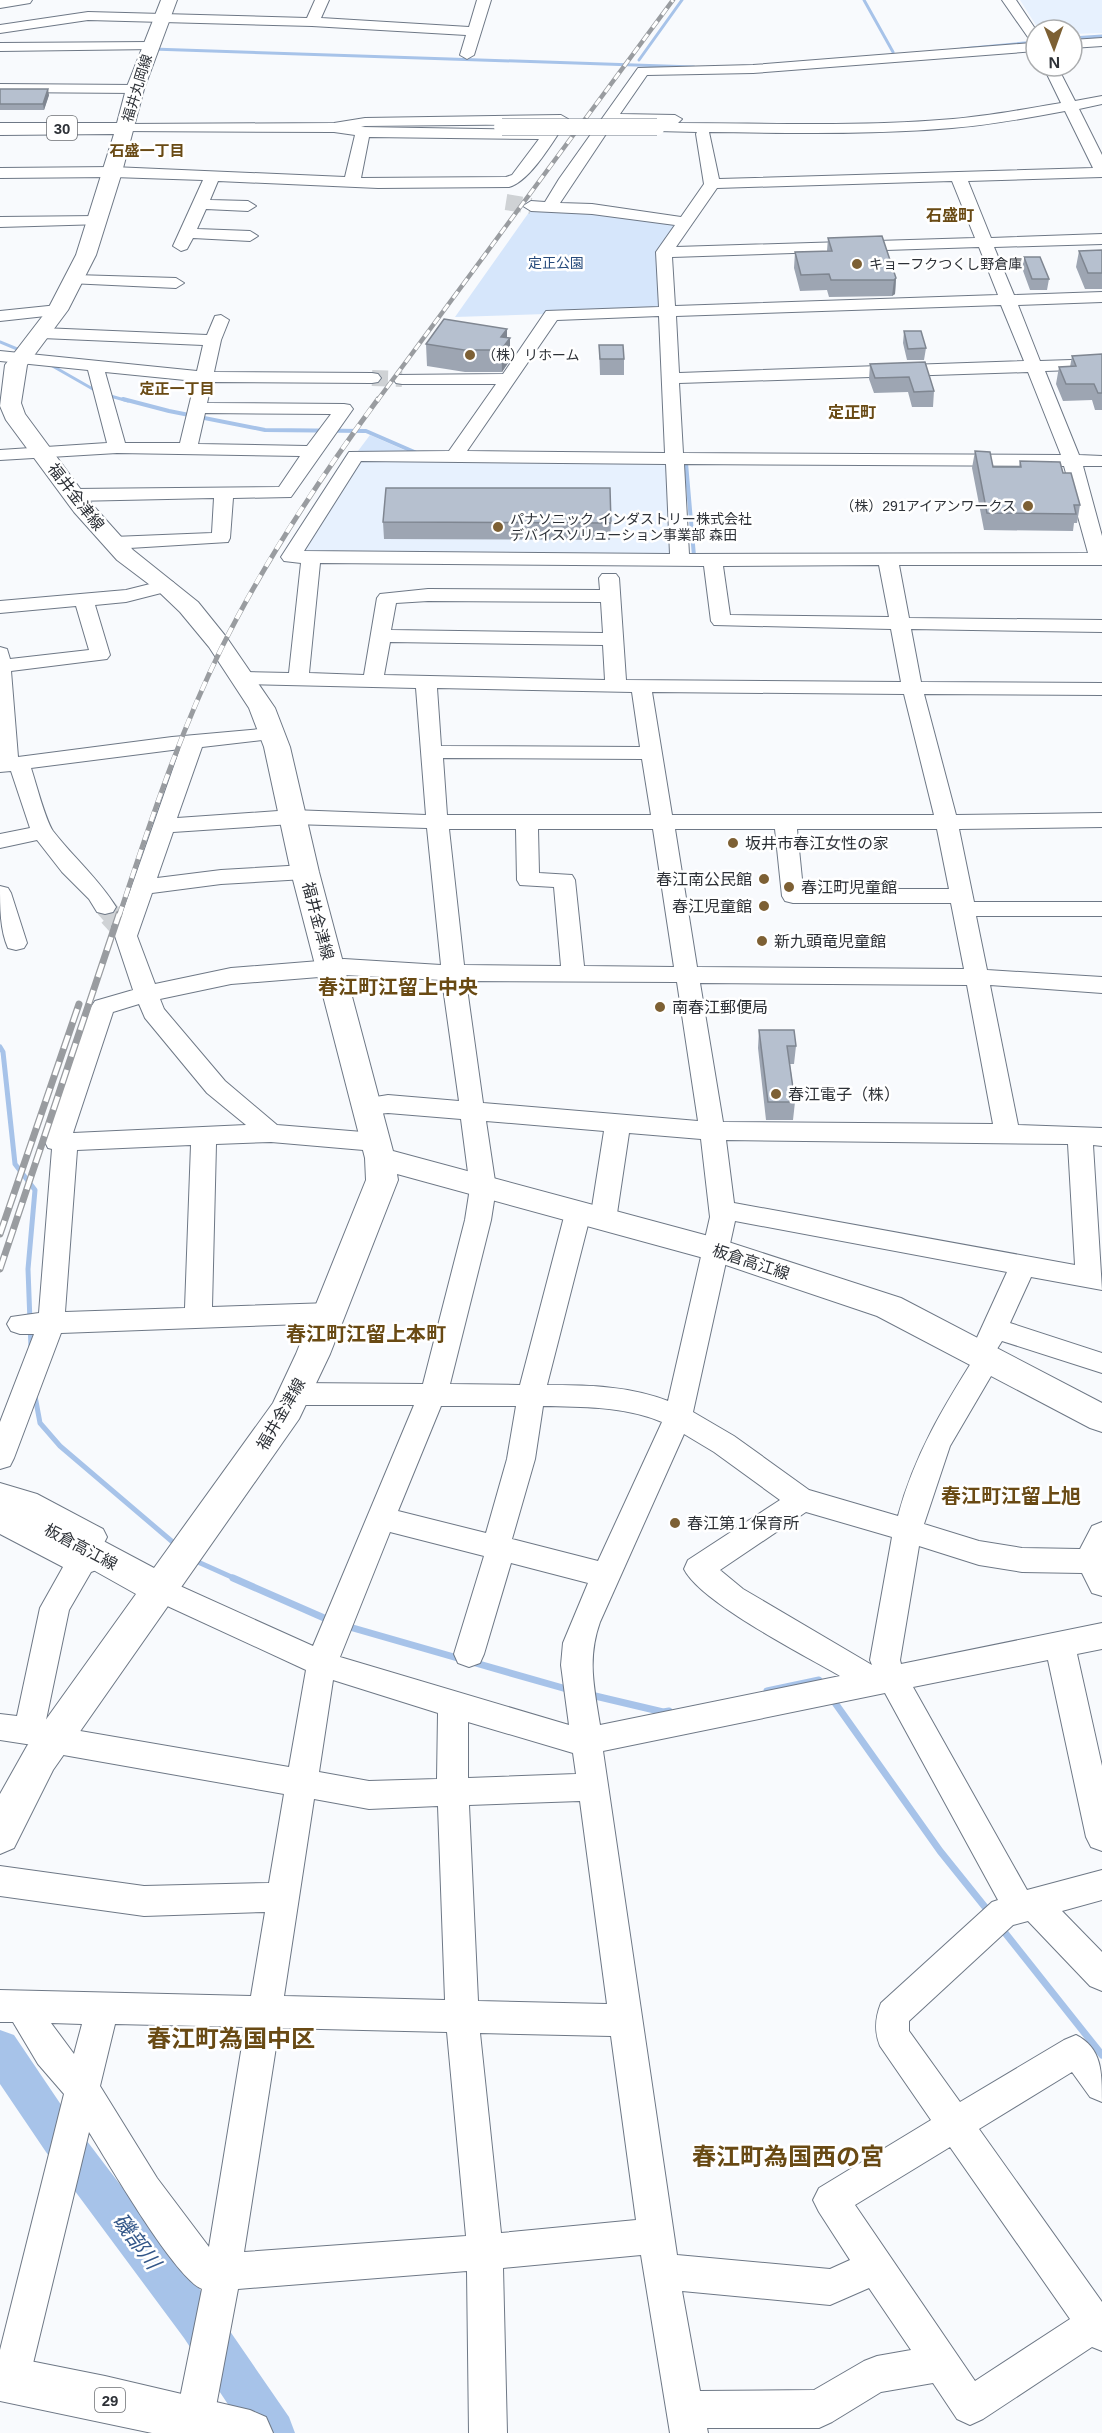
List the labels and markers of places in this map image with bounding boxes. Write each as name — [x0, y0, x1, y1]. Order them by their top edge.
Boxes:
place label: キョーフクつくし野倉庫 — [869, 256, 1022, 272]
marker: キョーフクつくし野倉庫 — [850, 257, 864, 271]
place label: （株）リホーム — [482, 347, 580, 363]
marker: （株）リホーム — [463, 348, 477, 362]
place label: （株）291アイアンワークス — [840, 498, 1016, 514]
marker: （株）291アイアンワークス — [1021, 499, 1035, 513]
place label: パナソニック インダストリー株式会社 デバイスソリューション事業部 森田 — [510, 511, 752, 543]
marker: パナソニック インダストリー株式会社 デバイスソリューション事業部 森田 — [491, 520, 505, 534]
place label: 坂井市春江女性の家 — [745, 835, 889, 852]
marker: 坂井市春江女性の家 — [726, 836, 740, 850]
place label: 春江南公民館 — [656, 871, 752, 888]
marker: 春江南公民館 — [757, 872, 771, 886]
place label: 春江町児童館 — [801, 879, 897, 896]
marker: 春江町児童館 — [782, 880, 796, 894]
place label: 春江児童館 — [672, 898, 752, 915]
marker: 春江児童館 — [757, 899, 771, 913]
place label: 新九頭竜児童館 — [774, 933, 886, 950]
marker: 新九頭竜児童館 — [755, 934, 769, 948]
place label: 南春江郵便局 — [672, 999, 768, 1016]
marker: 南春江郵便局 — [653, 1000, 667, 1014]
place label: 春江電子（株） — [788, 1086, 900, 1103]
marker: 春江電子（株） — [769, 1087, 783, 1101]
place label: 春江第１保育所 — [687, 1515, 799, 1532]
marker: 春江第１保育所 — [668, 1516, 682, 1530]

